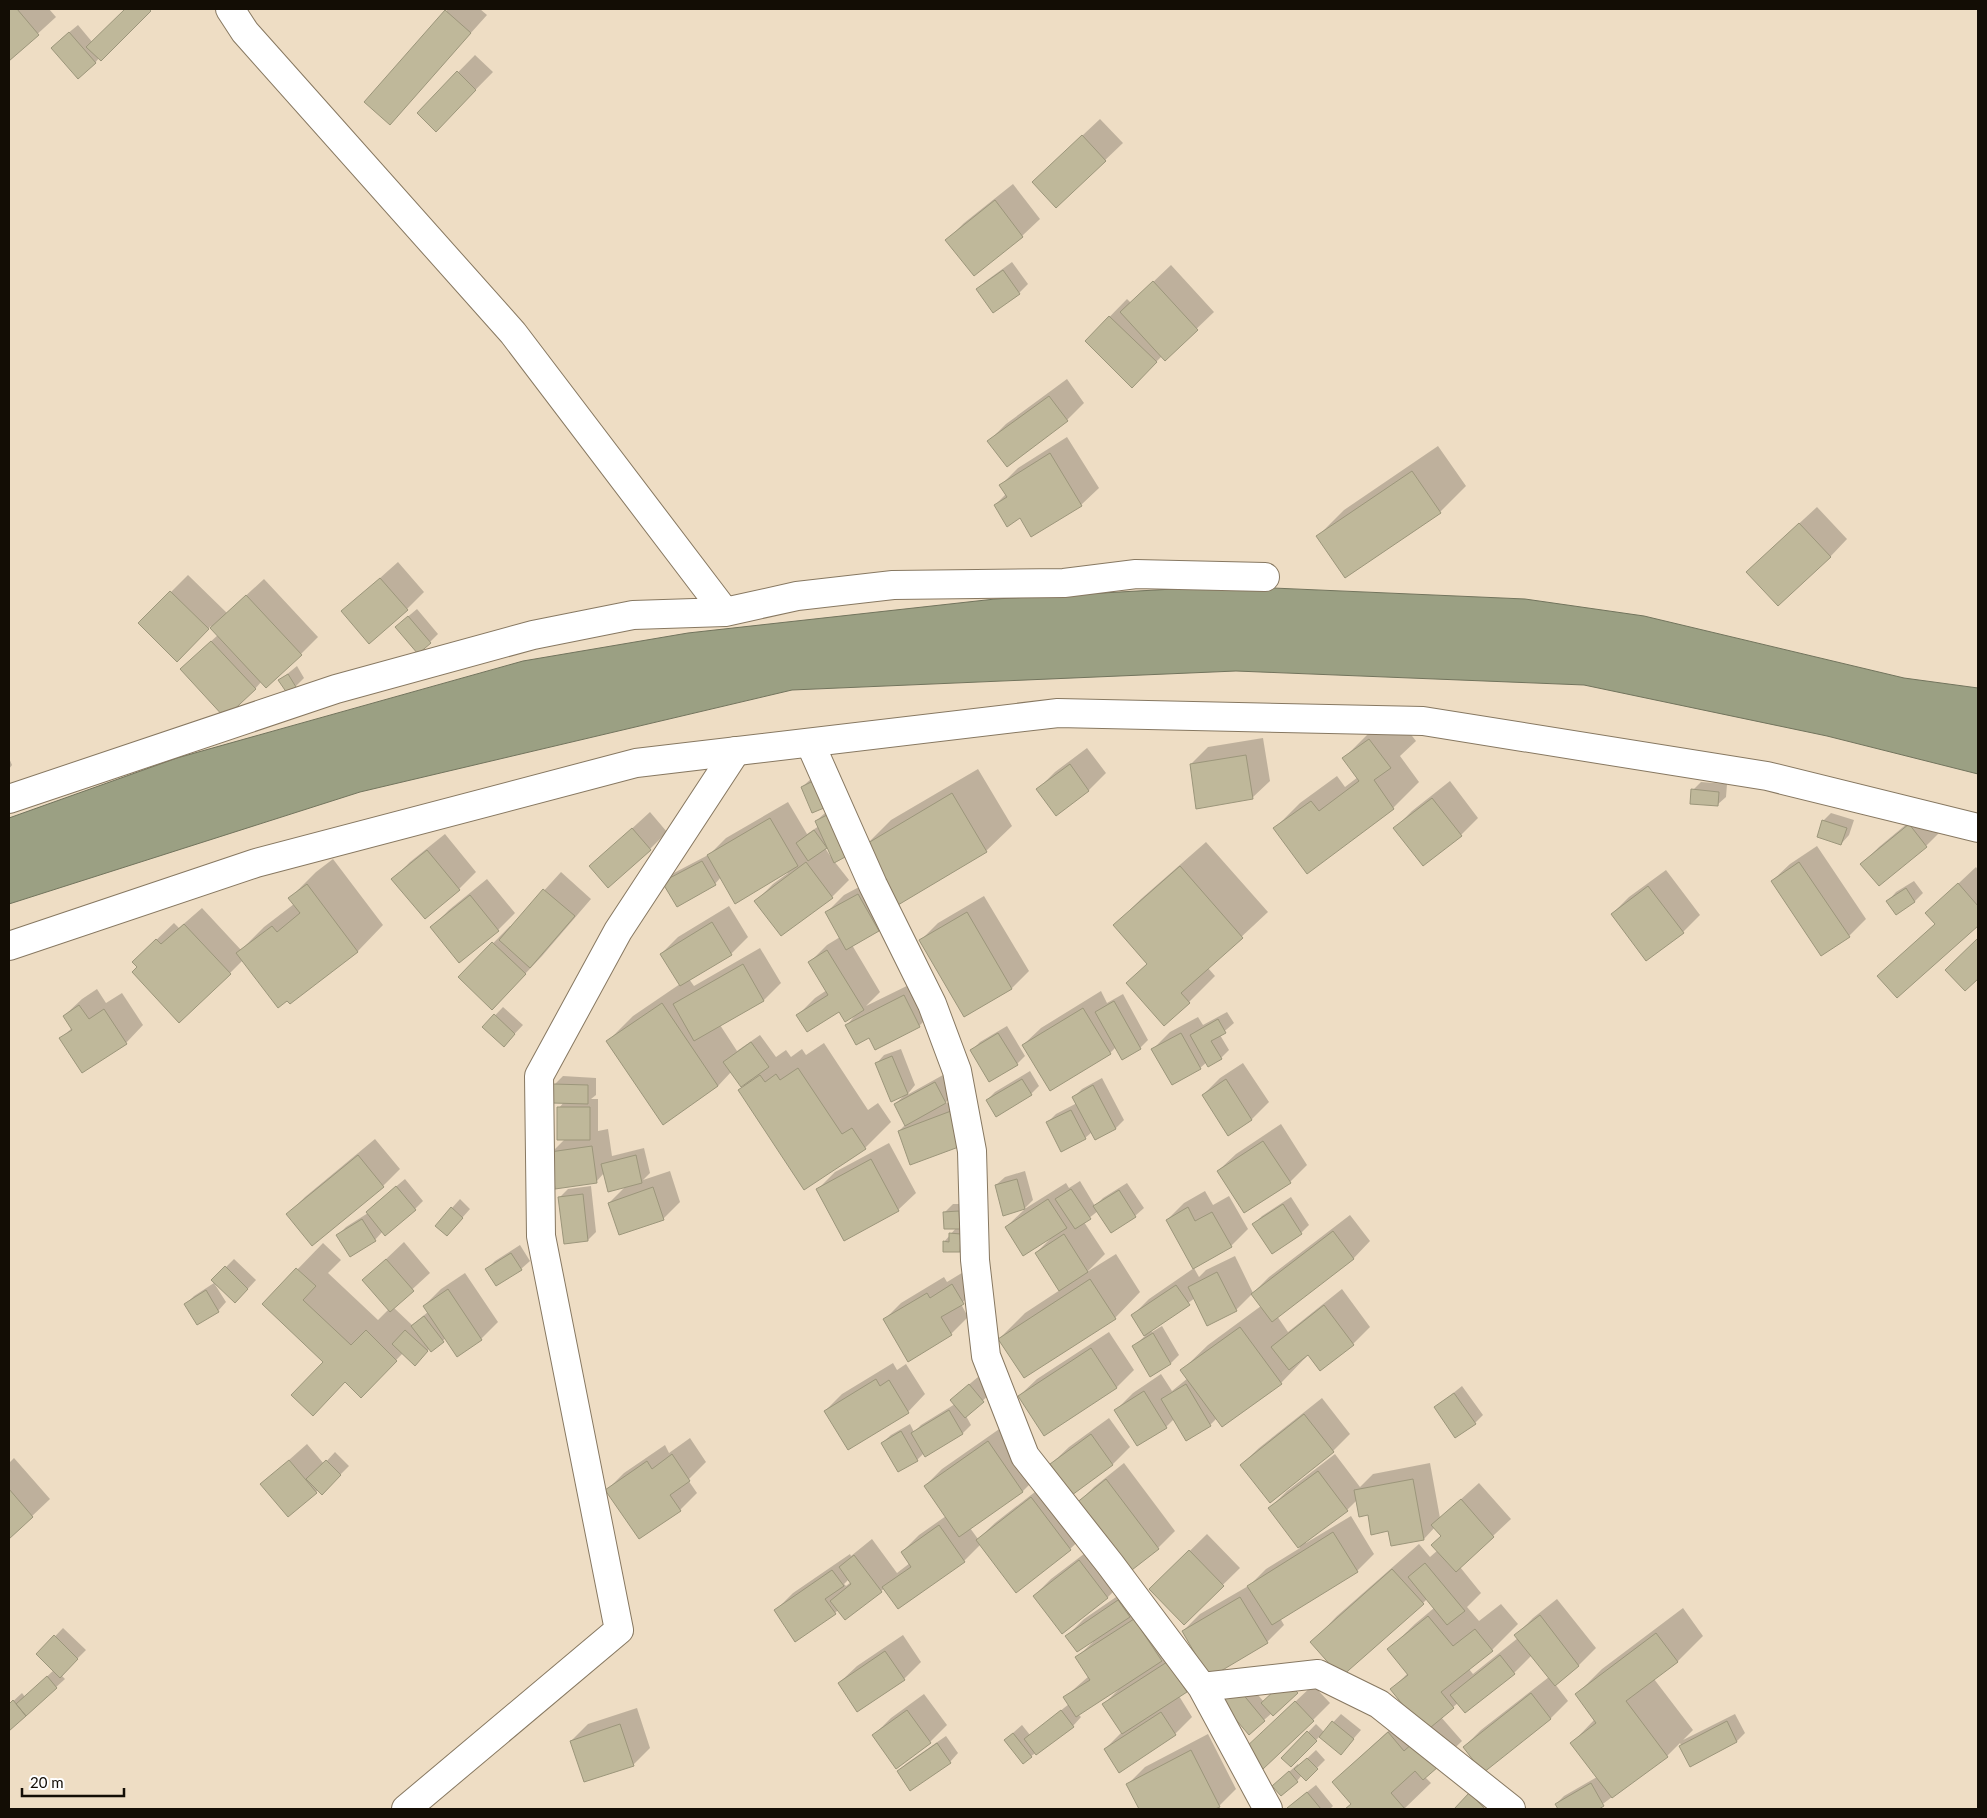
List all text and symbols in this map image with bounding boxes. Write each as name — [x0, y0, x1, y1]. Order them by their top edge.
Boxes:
scale bar — [22, 1766, 125, 1798]
text: 20 m — [30, 1773, 64, 1791]

